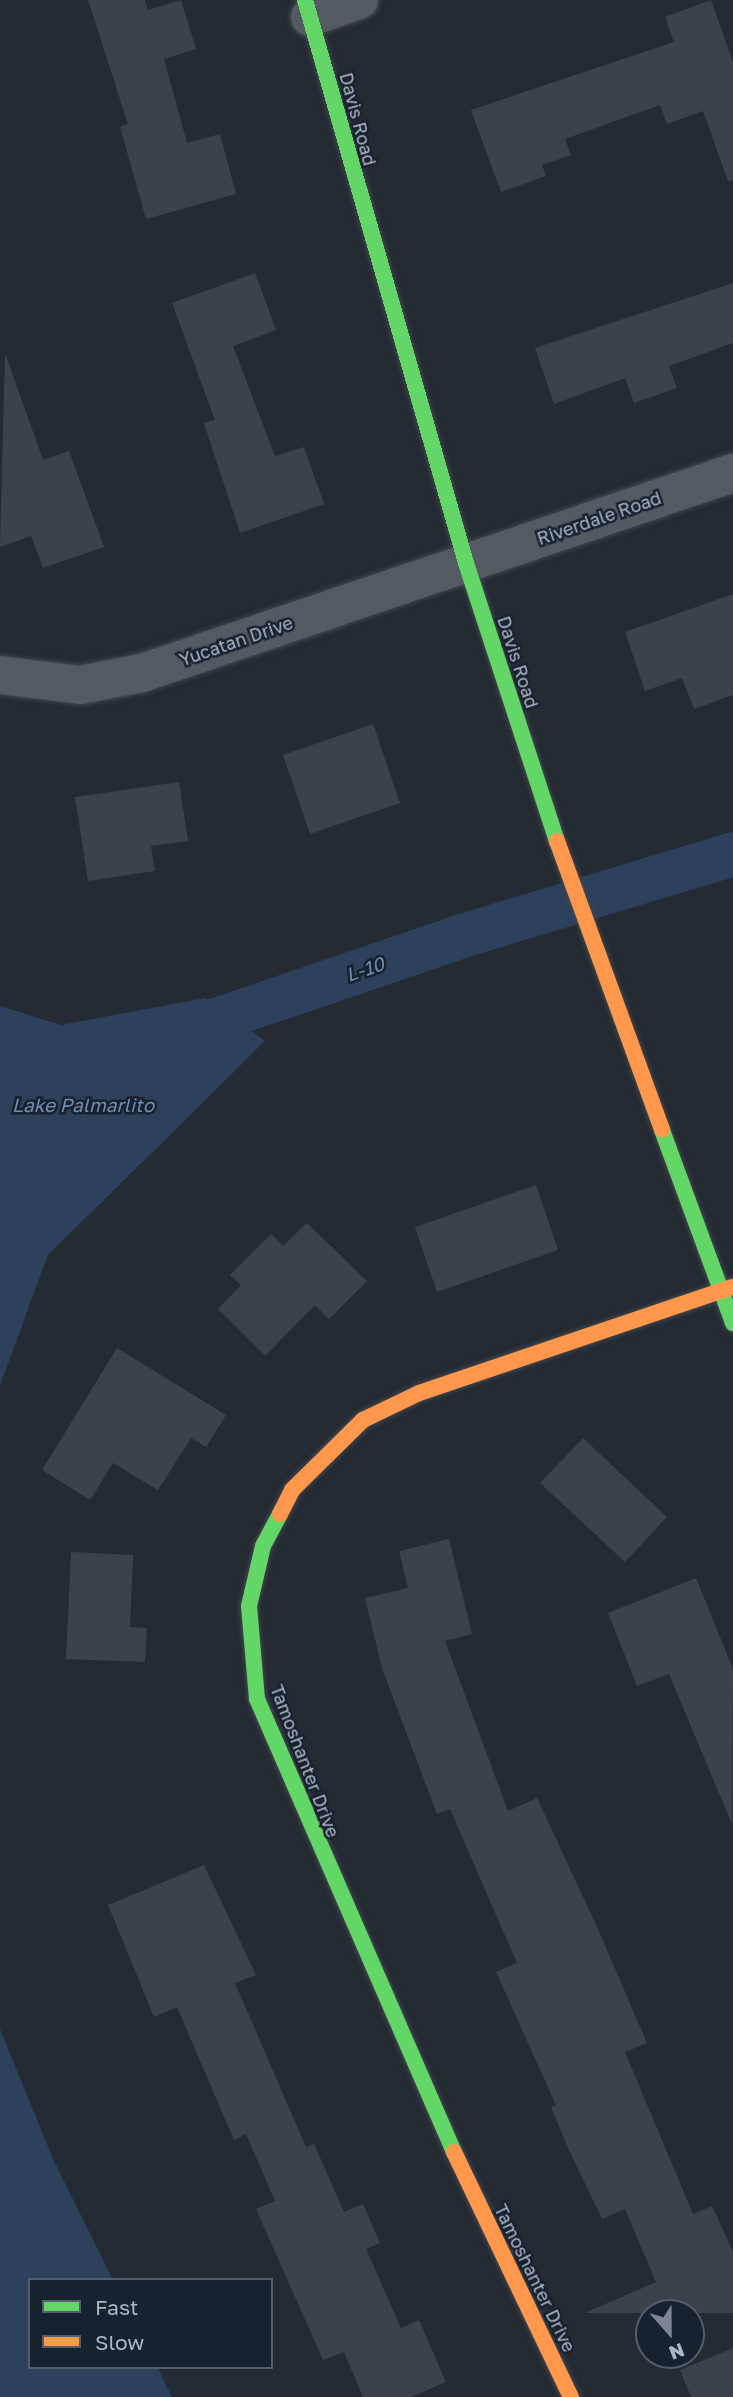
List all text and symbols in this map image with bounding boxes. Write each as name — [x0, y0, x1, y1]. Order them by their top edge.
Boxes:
street label: Davis Road — [335, 70, 381, 168]
street label: Riverdale Road — [534, 487, 664, 549]
street label: Yucatan Drive — [176, 611, 296, 671]
street label: Davis Road — [493, 613, 543, 711]
water label: L-10 — [343, 952, 387, 986]
water label: Lake Palmarlito — [12, 1094, 154, 1116]
street label: Tamoshanter Drive — [266, 1682, 344, 1840]
street label: Tamoshanter Drive — [490, 2201, 580, 2355]
legend — [28, 2278, 273, 2369]
text: Fast — [95, 2294, 138, 2320]
north arrow — [635, 2299, 705, 2369]
text: Slow — [95, 2329, 144, 2355]
text: N — [666, 2339, 688, 2366]

